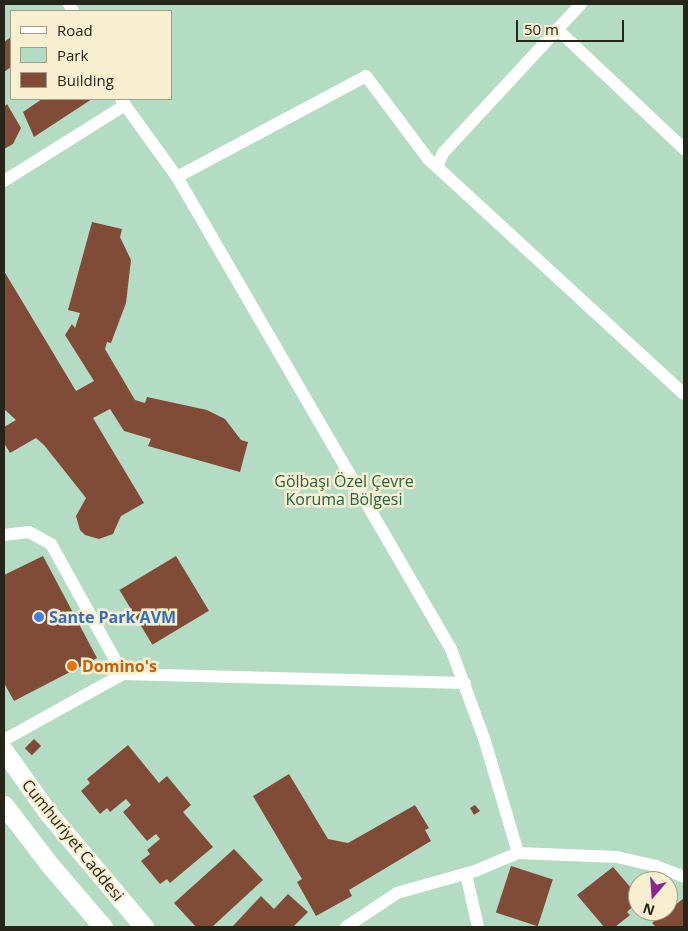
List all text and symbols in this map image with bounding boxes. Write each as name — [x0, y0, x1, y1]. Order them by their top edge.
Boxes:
legend — [10, 10, 172, 100]
scale bar — [518, 10, 626, 42]
text: 50 m — [524, 19, 559, 39]
text: Road — [57, 20, 93, 40]
text: Park — [57, 45, 88, 65]
text: Building — [57, 70, 114, 90]
park label: Gölbaşı Özel Çevre Koruma Bölgesi — [274, 471, 414, 509]
place label: Sante Park AVM — [49, 607, 176, 627]
marker: Sante Park AVM — [33, 611, 45, 623]
place label: Domino's — [82, 656, 157, 676]
marker: Domino's — [66, 660, 78, 672]
street label: Cumhuriyet Caddesi — [18, 775, 128, 905]
north arrow — [628, 871, 678, 921]
text: N — [640, 899, 657, 921]

